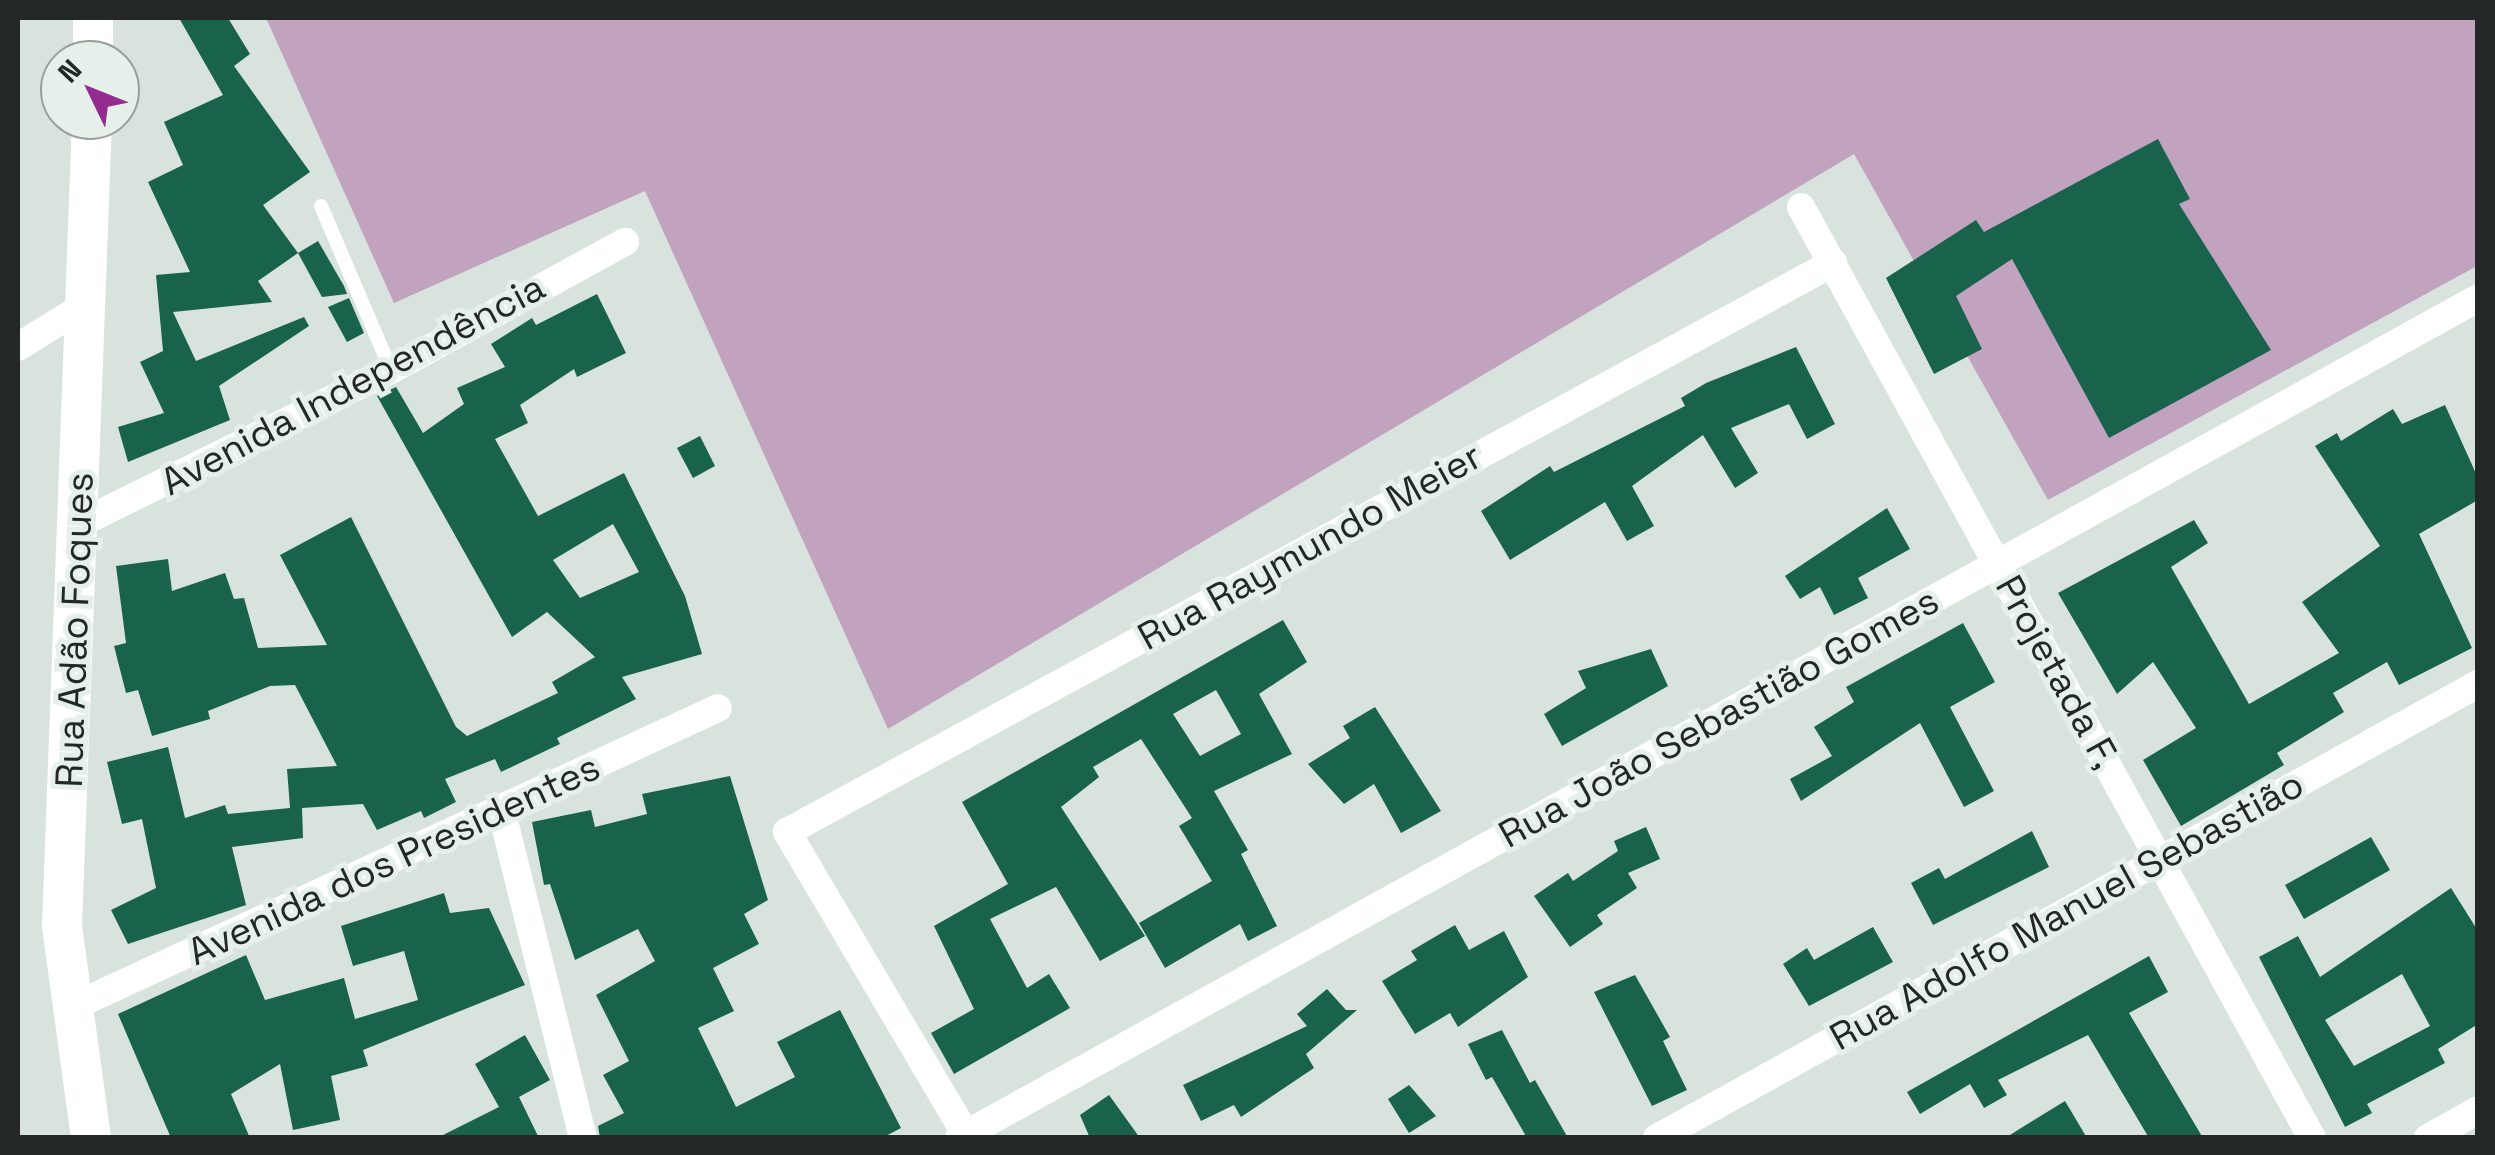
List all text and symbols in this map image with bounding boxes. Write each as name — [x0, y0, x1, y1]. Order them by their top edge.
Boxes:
north arrow — [40, 40, 140, 140]
text: N — [50, 52, 89, 90]
street label: Avenida Independência — [153, 264, 553, 506]
street label: Rua Raymundo Meier — [1130, 434, 1490, 660]
street label: Rua Adão Foques — [47, 471, 103, 789]
street label: Projetada F, — [1985, 568, 2129, 776]
street label: Rua João Sebastião Gomes — [1491, 578, 1947, 858]
street label: Avenida dos Presidentes — [181, 744, 607, 976]
street label: Rua Adolfo Manuel Sebastião — [1822, 761, 2312, 1061]

